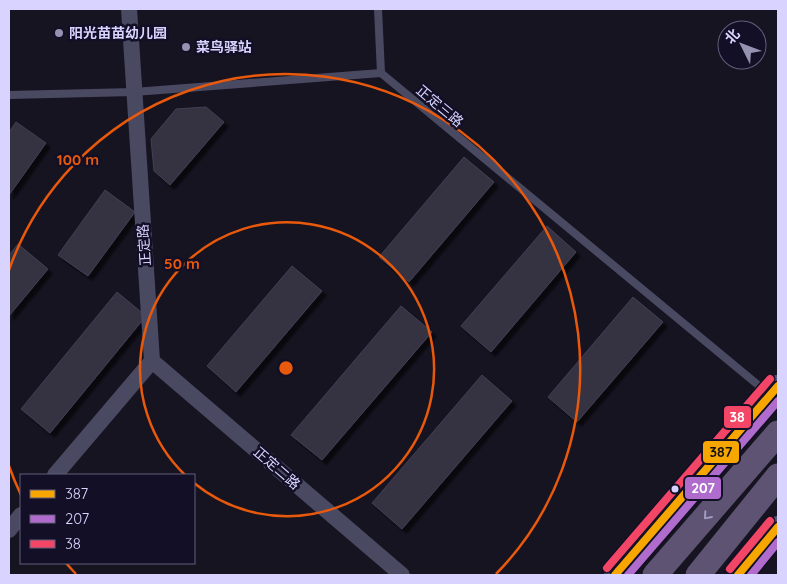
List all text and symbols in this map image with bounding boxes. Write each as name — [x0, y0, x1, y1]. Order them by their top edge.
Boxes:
north arrow — [717, 20, 767, 70]
place label: 阳光苗苗幼儿园 — [69, 24, 167, 42]
text: 北 — [721, 25, 744, 48]
marker: 阳光苗苗幼儿园 — [53, 27, 65, 39]
place label: 菜鸟驿站 — [196, 38, 252, 56]
marker: 菜鸟驿站 — [180, 41, 192, 53]
street label: 正定三路 — [413, 81, 467, 131]
text: 100 m — [57, 150, 99, 169]
street label: 正定路 — [134, 223, 154, 267]
text: 50 m — [164, 254, 200, 273]
centre of rings — [277, 359, 295, 377]
line badge: 38 — [723, 405, 752, 429]
text: 38 — [729, 408, 745, 426]
line badge: 387 — [702, 440, 740, 464]
street label: 正定二路 — [250, 443, 304, 493]
text: 387 — [710, 443, 733, 461]
legend — [20, 474, 195, 564]
line badge: 207 — [684, 476, 722, 500]
text: 207 — [691, 479, 715, 497]
text: 387 — [65, 484, 89, 503]
unlabelled marker — [670, 484, 680, 494]
text: 207 — [65, 509, 89, 528]
one-way arrow — [703, 510, 712, 519]
text: 38 — [65, 534, 81, 553]

